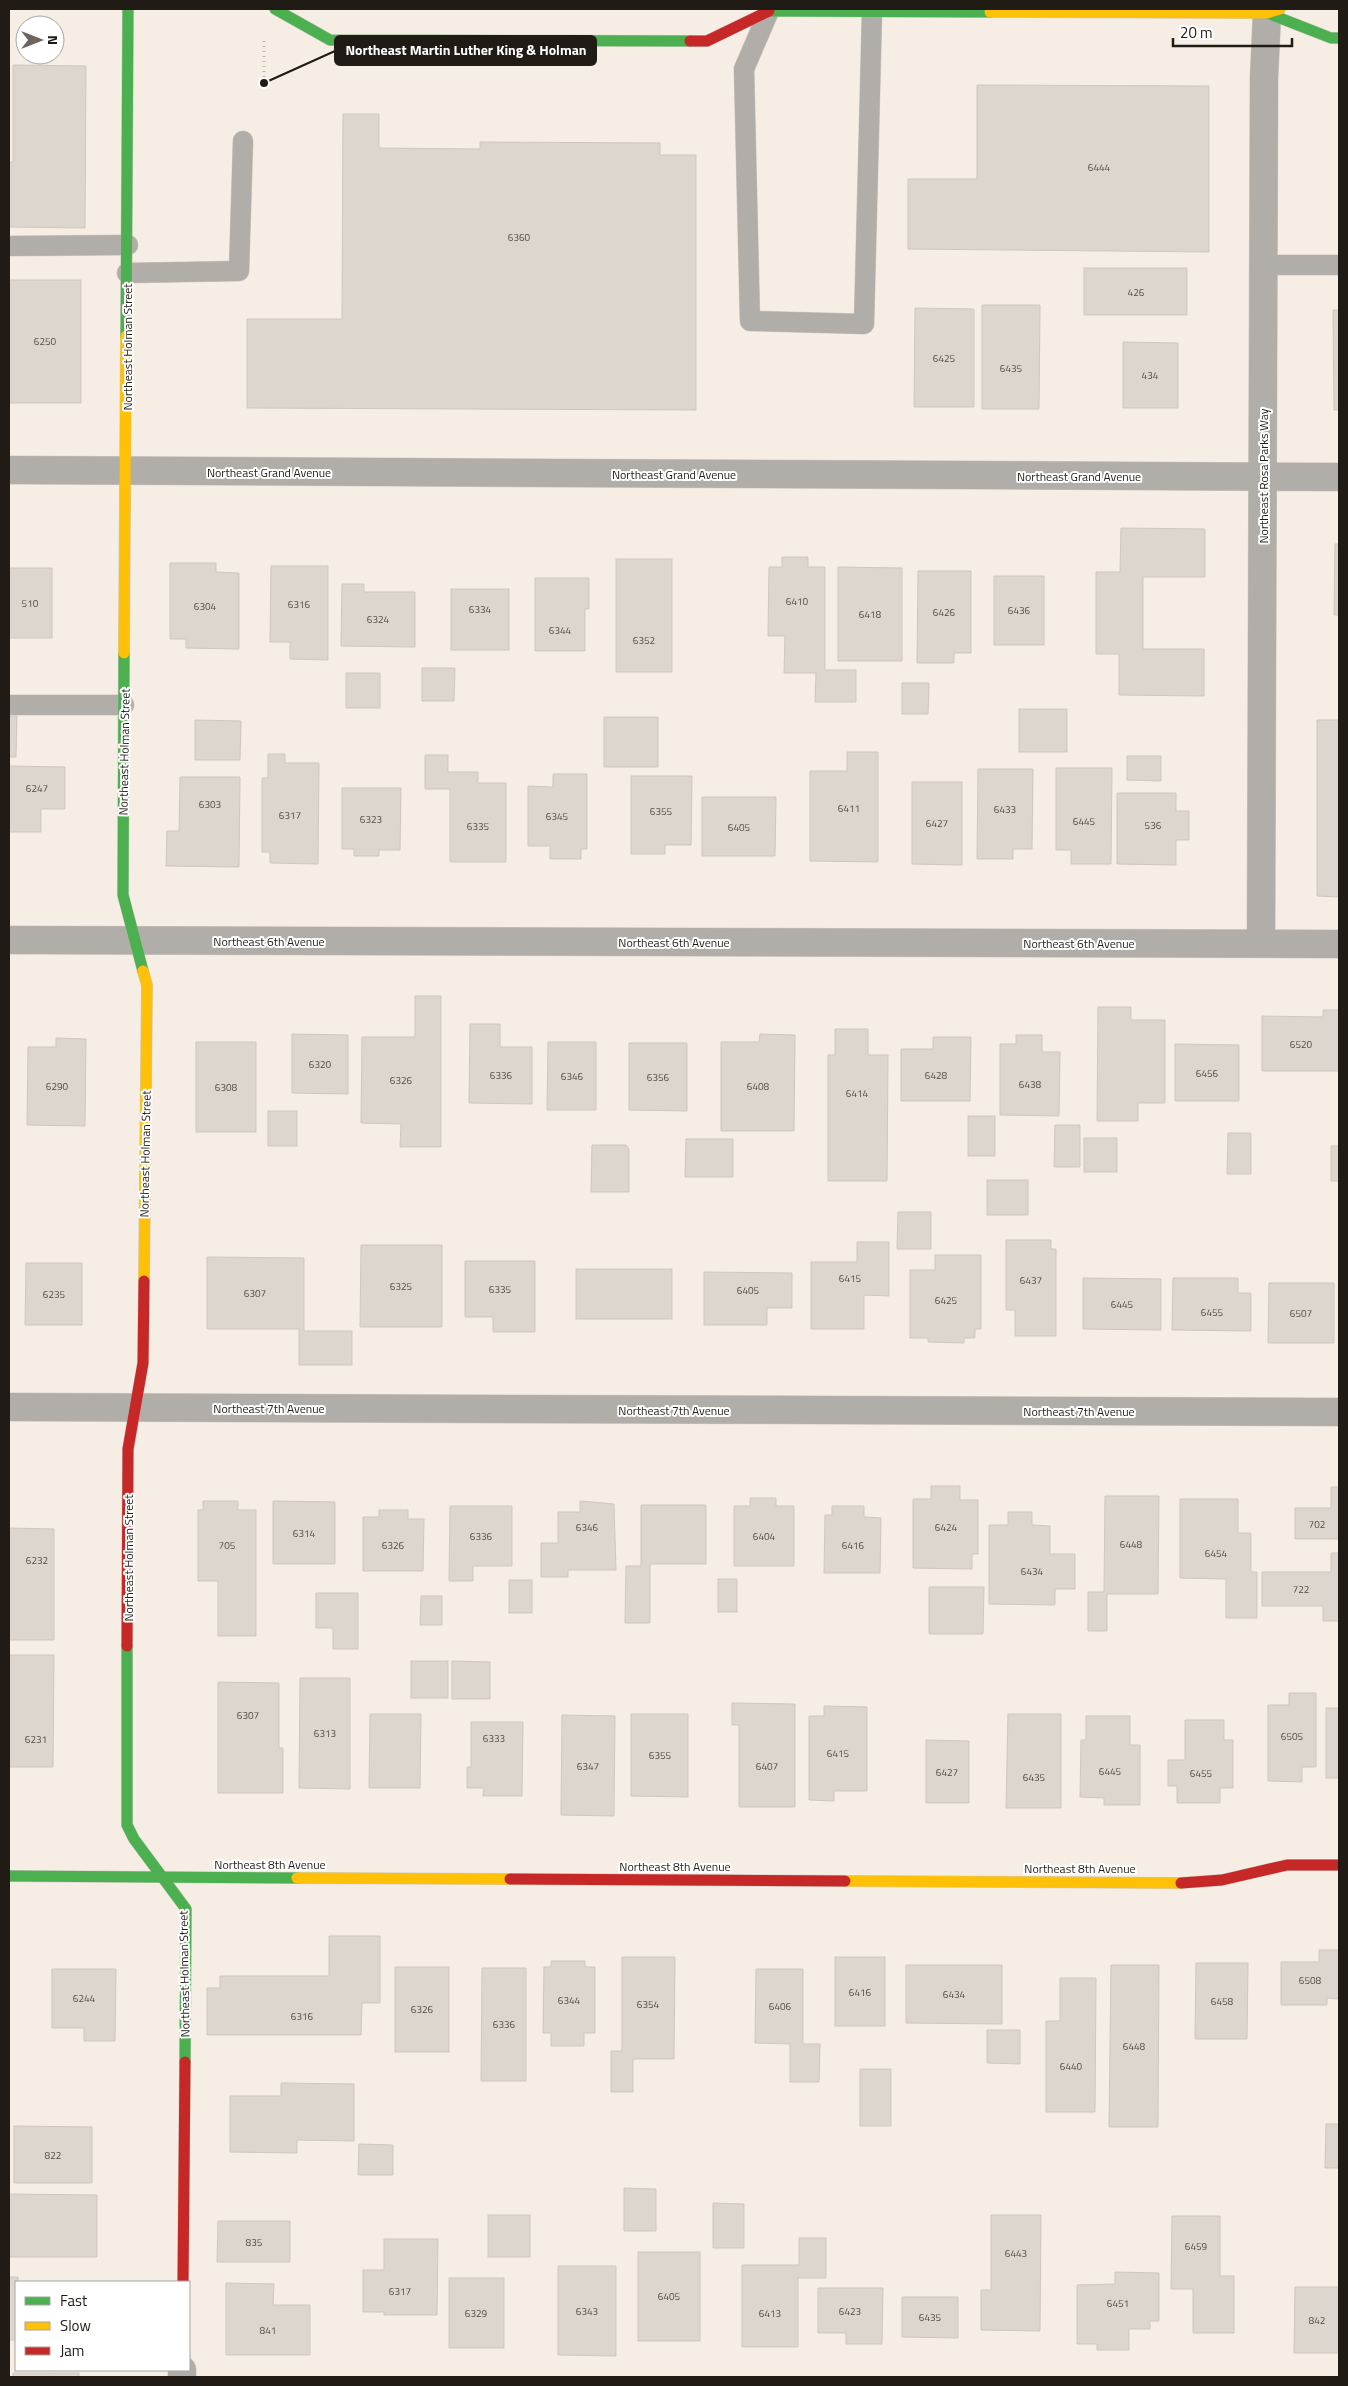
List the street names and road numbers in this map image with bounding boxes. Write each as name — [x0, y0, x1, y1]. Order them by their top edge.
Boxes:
street label: Northeast Holman Street — [118, 283, 137, 410]
street label: Northeast Rosa Parks Way — [1254, 408, 1273, 543]
street label: Northeast Grand Avenue — [207, 463, 331, 482]
street label: Northeast Grand Avenue — [612, 465, 736, 484]
street label: Northeast Grand Avenue — [1017, 467, 1141, 486]
street label: Northeast Holman Street — [113, 688, 135, 816]
street label: Northeast 6th Avenue — [213, 932, 325, 951]
street label: Northeast 6th Avenue — [618, 933, 730, 952]
street label: Northeast 6th Avenue — [1023, 934, 1135, 953]
street label: Northeast Holman Street — [134, 1090, 156, 1218]
street label: Northeast 7th Avenue — [213, 1399, 325, 1418]
street label: Northeast 7th Avenue — [618, 1401, 730, 1420]
street label: Northeast 7th Avenue — [1023, 1402, 1135, 1421]
street label: Northeast Holman Street — [119, 1494, 138, 1621]
street label: Northeast 8th Avenue — [214, 1855, 326, 1874]
street label: Northeast 8th Avenue — [619, 1857, 731, 1876]
street label: Northeast 8th Avenue — [1024, 1859, 1136, 1878]
street label: Northeast Holman Street — [173, 1910, 195, 2038]

